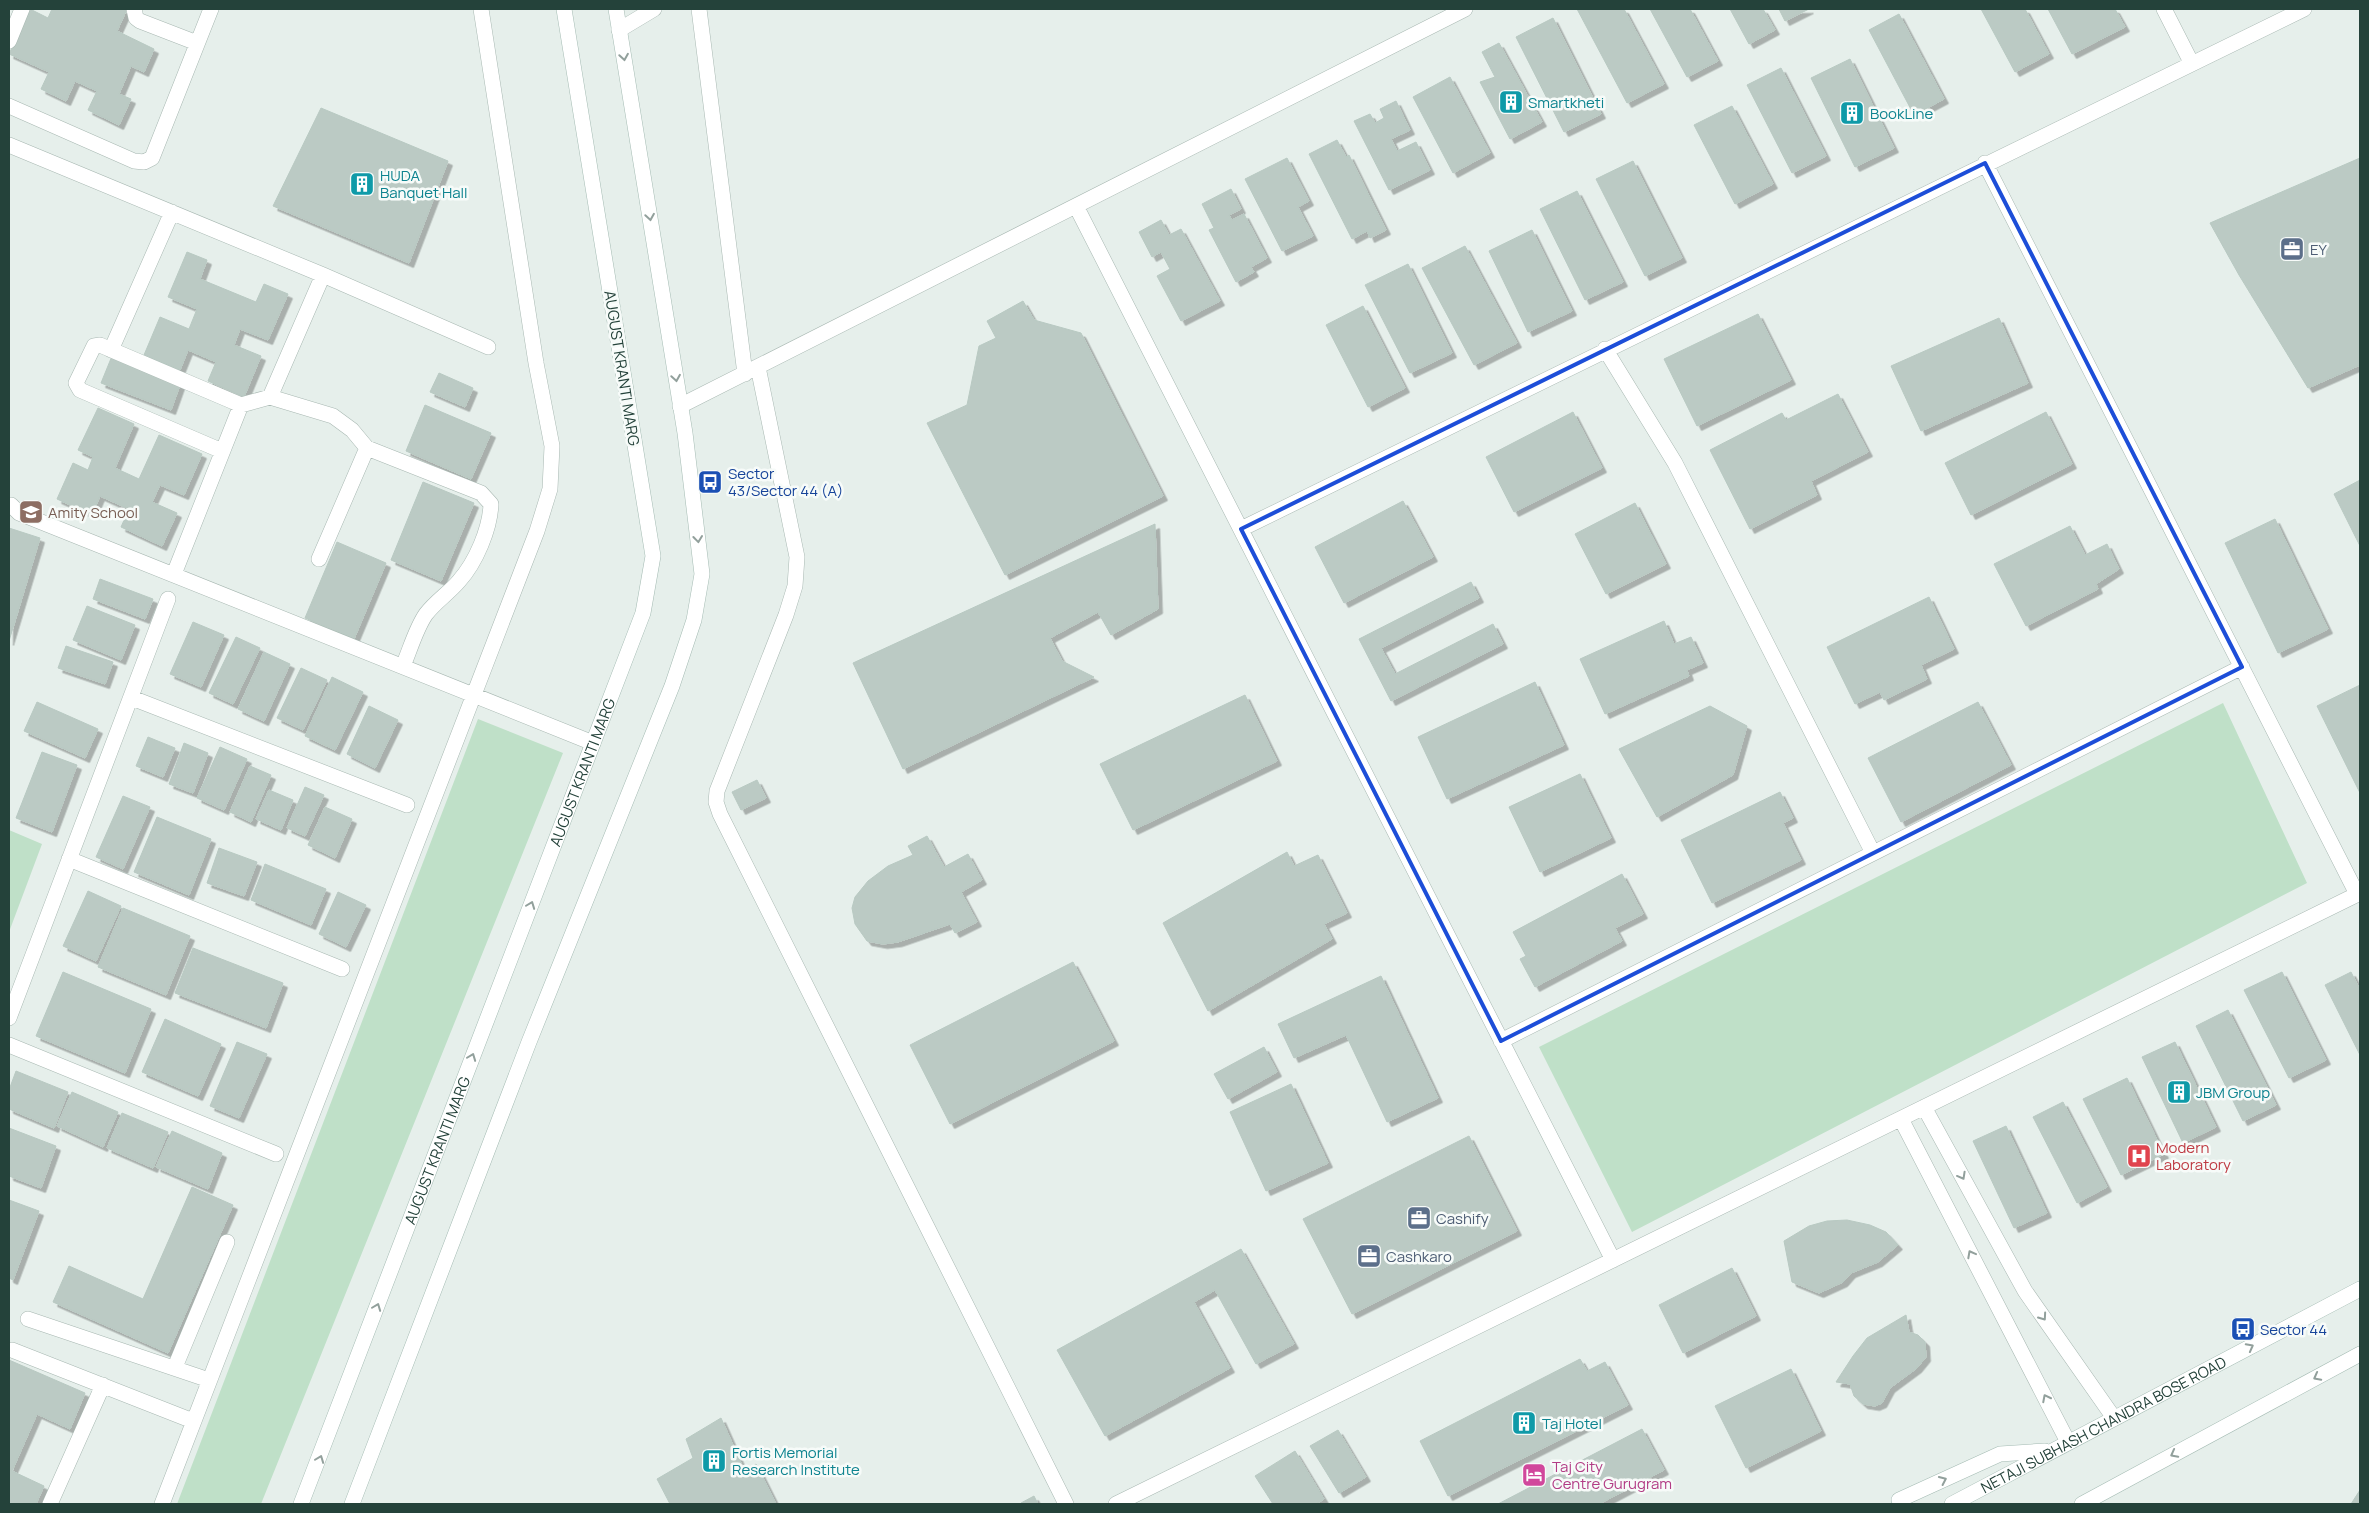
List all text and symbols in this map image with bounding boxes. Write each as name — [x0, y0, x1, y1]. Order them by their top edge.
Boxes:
one-way arrow — [618, 52, 628, 61]
building icon: Smartkheti — [1498, 89, 1524, 115]
place label: Smartkheti — [1528, 92, 1604, 113]
building icon: BookLine — [1839, 100, 1865, 126]
place label: BookLine — [1870, 103, 1933, 124]
place label: HUDA Banquet Hall — [380, 165, 468, 203]
building icon: HUDA Banquet Hall — [349, 171, 375, 197]
one-way arrow — [644, 213, 654, 222]
office icon: EY — [2279, 236, 2305, 262]
place label: EY — [2310, 239, 2328, 260]
street label: AUGUST KRANTI MARG — [599, 289, 645, 448]
one-way arrow — [670, 373, 680, 382]
place label: Sector 43/Sector 44 (A) — [728, 463, 843, 501]
bus stop icon: Sector 43/Sector 44 (A) — [697, 469, 723, 495]
school or university icon: Amity School — [18, 499, 44, 525]
place label: Amity School — [48, 502, 138, 523]
one-way arrow — [692, 535, 703, 543]
street label: AUGUST KRANTI MARG — [544, 695, 620, 849]
one-way arrow — [525, 902, 535, 910]
one-way arrow — [466, 1053, 476, 1062]
street label: AUGUST KRANTI MARG — [399, 1073, 475, 1227]
building icon: JBM Group — [2166, 1079, 2192, 1105]
place label: JBM Group — [2196, 1082, 2270, 1103]
place label: Modern Laboratory — [2156, 1137, 2231, 1175]
hospital icon: Modern Laboratory — [2126, 1143, 2152, 1169]
one-way arrow — [1956, 1171, 1966, 1180]
office icon: Cashify — [1406, 1205, 1432, 1231]
place label: Cashify — [1436, 1208, 1489, 1229]
office icon: Cashkaro — [1356, 1243, 1382, 1269]
place label: Cashkaro — [1386, 1246, 1452, 1267]
one-way arrow — [1967, 1250, 1977, 1259]
one-way arrow — [371, 1303, 381, 1312]
one-way arrow — [2037, 1311, 2046, 1321]
bus stop icon: Sector 44 — [2230, 1316, 2256, 1342]
place label: Sector 44 — [2260, 1319, 2327, 1340]
one-way arrow — [2245, 1343, 2254, 1353]
street label: NETAJI SUBHASH CHANDRA BOSE ROAD — [1977, 1351, 2230, 1498]
one-way arrow — [2314, 1371, 2323, 1381]
one-way arrow — [2042, 1394, 2052, 1403]
building icon: Taj Hotel — [1511, 1410, 1537, 1436]
place label: Taj Hotel — [1542, 1413, 1602, 1434]
place label: Fortis Memorial Research Institute — [732, 1442, 860, 1480]
building icon: Fortis Memorial Research Institute — [701, 1448, 727, 1474]
one-way arrow — [2171, 1448, 2180, 1458]
one-way arrow — [314, 1455, 324, 1464]
place label: Taj City Centre Gurugram — [1552, 1456, 1672, 1494]
hotel icon: Taj City Centre Gurugram — [1521, 1462, 1547, 1488]
one-way arrow — [1938, 1476, 1947, 1486]

